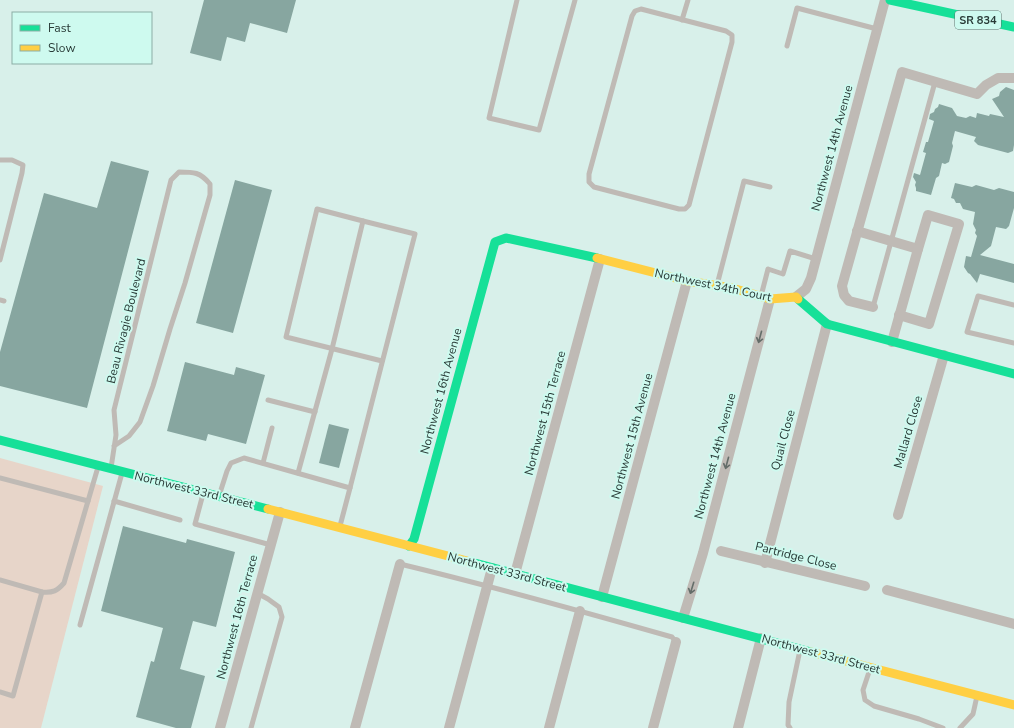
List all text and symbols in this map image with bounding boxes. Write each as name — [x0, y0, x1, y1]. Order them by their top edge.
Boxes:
road number: SR 834 — [955, 11, 1001, 29]
legend — [12, 12, 152, 64]
text: Fast — [48, 20, 71, 36]
text: Slow — [48, 40, 76, 56]
street label: Northwest 14th Avenue — [807, 83, 857, 213]
street label: Beau Rivagie Boulevard — [103, 257, 149, 385]
street label: Northwest 34th Court — [653, 265, 774, 305]
street label: Northwest 16th Avenue — [416, 326, 466, 456]
one-way arrow — [756, 330, 763, 343]
street label: Northwest 15th Terrace — [521, 349, 569, 477]
street label: Northwest 15th Avenue — [607, 371, 657, 501]
street label: Northwest 14th Avenue — [690, 391, 740, 521]
street label: Mallard Close — [890, 394, 926, 470]
street label: Quail Close — [767, 408, 799, 472]
one-way arrow — [723, 456, 730, 469]
street label: Northwest 33rd Street — [133, 467, 256, 513]
street label: Partridge Close — [754, 538, 838, 574]
street label: Northwest 33rd Street — [446, 548, 569, 596]
street label: Northwest 16th Terrace — [213, 553, 261, 681]
one-way arrow — [688, 581, 695, 594]
street label: Northwest 33rd Street — [760, 630, 883, 678]

